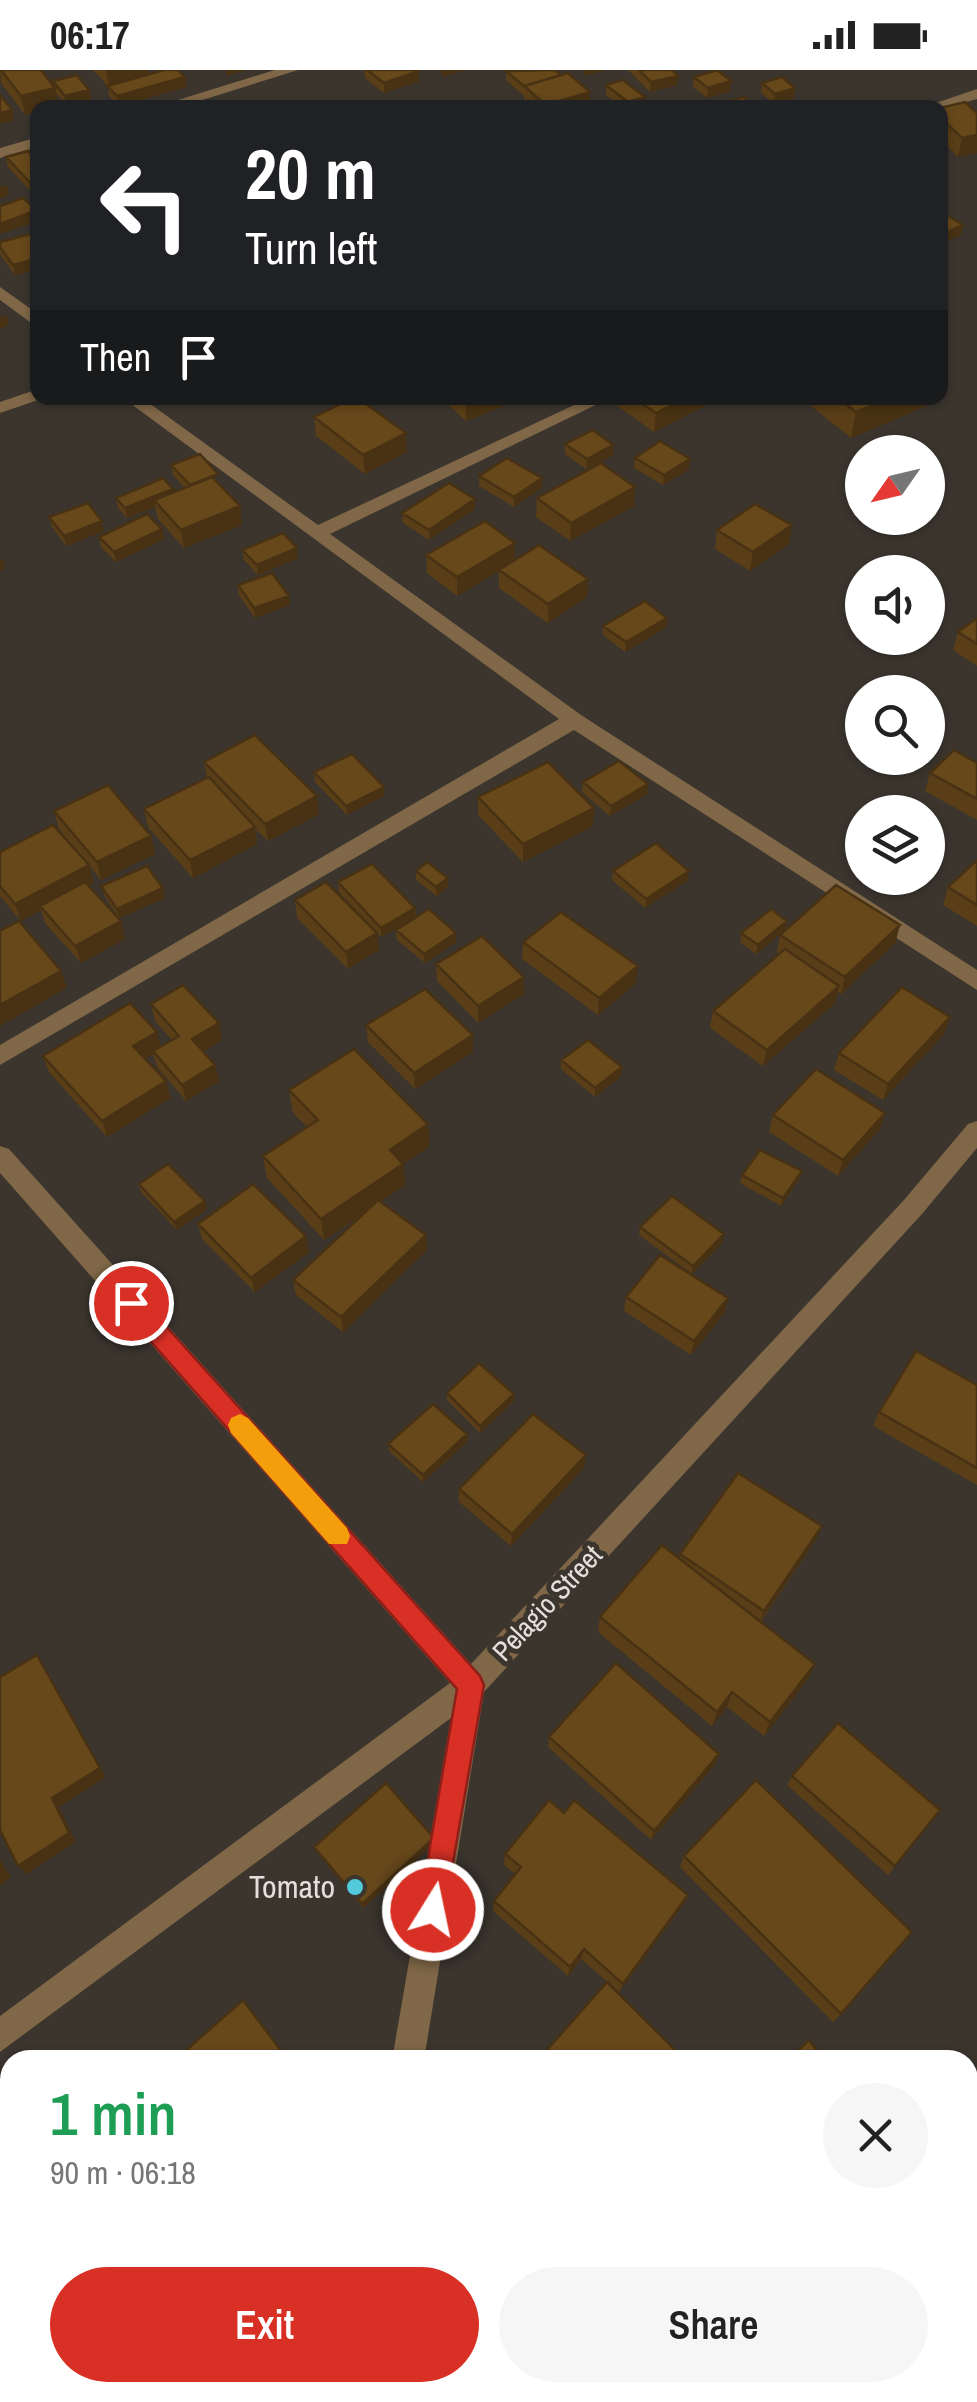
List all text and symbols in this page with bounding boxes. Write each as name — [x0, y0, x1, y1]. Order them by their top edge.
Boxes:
text: 06:17 — [50, 10, 130, 61]
text: 20 m — [245, 127, 376, 221]
icon: left — [80, 140, 210, 270]
text: Turn left — [245, 217, 377, 278]
icon: arrive — [171, 330, 226, 385]
text: Then — [80, 332, 151, 383]
north arrow — [845, 435, 945, 535]
map controls — [845, 435, 945, 895]
button: sound — [845, 555, 945, 655]
button: search — [845, 675, 945, 775]
button: layers — [845, 795, 945, 895]
pin — [89, 1261, 174, 1346]
icon: arrive — [104, 1276, 159, 1331]
street label: Pelagio Street — [483, 1537, 611, 1669]
position arrow — [381, 1858, 485, 1962]
place label: Tomato — [249, 1865, 335, 1908]
marker: Tomato — [344, 1876, 366, 1898]
text: 1 min — [50, 2073, 177, 2154]
button: close — [823, 2083, 928, 2188]
text: 90 m · 06:18 — [50, 2151, 196, 2194]
button: Exit — [50, 2267, 479, 2382]
button: Share — [499, 2267, 928, 2382]

